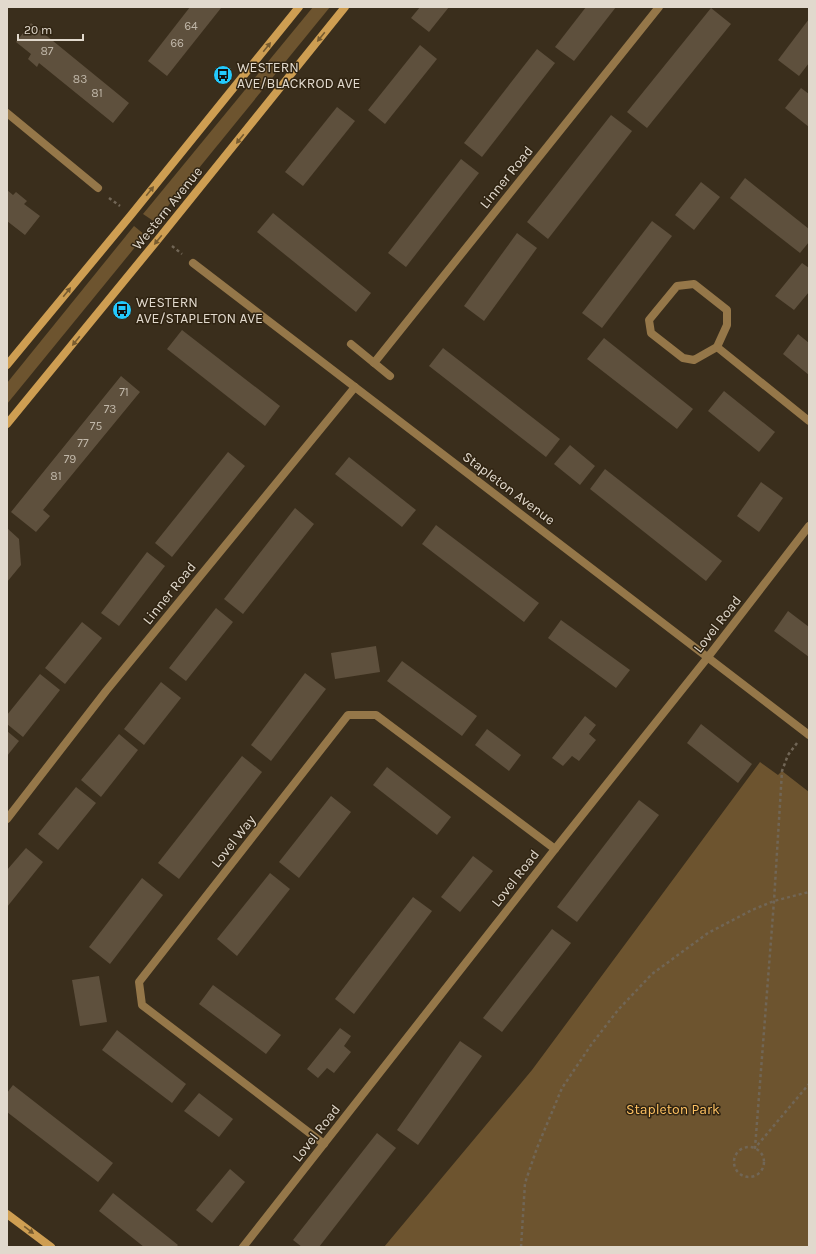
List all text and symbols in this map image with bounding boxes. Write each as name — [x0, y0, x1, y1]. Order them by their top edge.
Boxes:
scale bar — [18, 16, 83, 42]
house number: 64 — [184, 19, 198, 33]
text: 20 m — [24, 23, 52, 37]
one-way arrow — [317, 32, 325, 43]
house number: 66 — [170, 36, 184, 50]
one-way arrow — [262, 41, 271, 52]
house number: 87 — [40, 44, 54, 58]
place label: WESTERN AVE/BLACKROD AVE — [237, 59, 360, 92]
bus stop icon: WESTERN AVE/BLACKROD AVE — [212, 64, 234, 86]
house number: 83 — [73, 72, 87, 86]
house number: 81 — [91, 86, 103, 100]
one-way arrow — [235, 133, 244, 144]
street label: Linner Road — [476, 143, 537, 212]
street label: Western Avenue — [129, 163, 206, 253]
one-way arrow — [145, 186, 154, 197]
one-way arrow — [154, 235, 162, 245]
one-way arrow — [63, 286, 72, 297]
place label: WESTERN AVE/STAPLETON AVE — [136, 294, 263, 327]
bus stop icon: WESTERN AVE/STAPLETON AVE — [111, 299, 133, 321]
one-way arrow — [71, 335, 80, 346]
house number: 71 — [119, 385, 129, 399]
house number: 73 — [104, 402, 116, 416]
house number: 75 — [90, 419, 102, 433]
house number: 77 — [77, 436, 89, 450]
street label: Stapleton Avenue — [459, 448, 558, 529]
house number: 79 — [64, 452, 76, 466]
house number: 81 — [50, 469, 62, 483]
street label: Linner Road — [139, 559, 200, 628]
street label: Lovel Road — [690, 592, 745, 656]
street label: Lovel Way — [208, 811, 259, 871]
street label: Lovel Road — [488, 846, 543, 910]
street label: Lovel Road — [289, 1101, 344, 1165]
park label: Stapleton Park — [626, 1101, 720, 1118]
one-way arrow — [24, 1226, 35, 1234]

